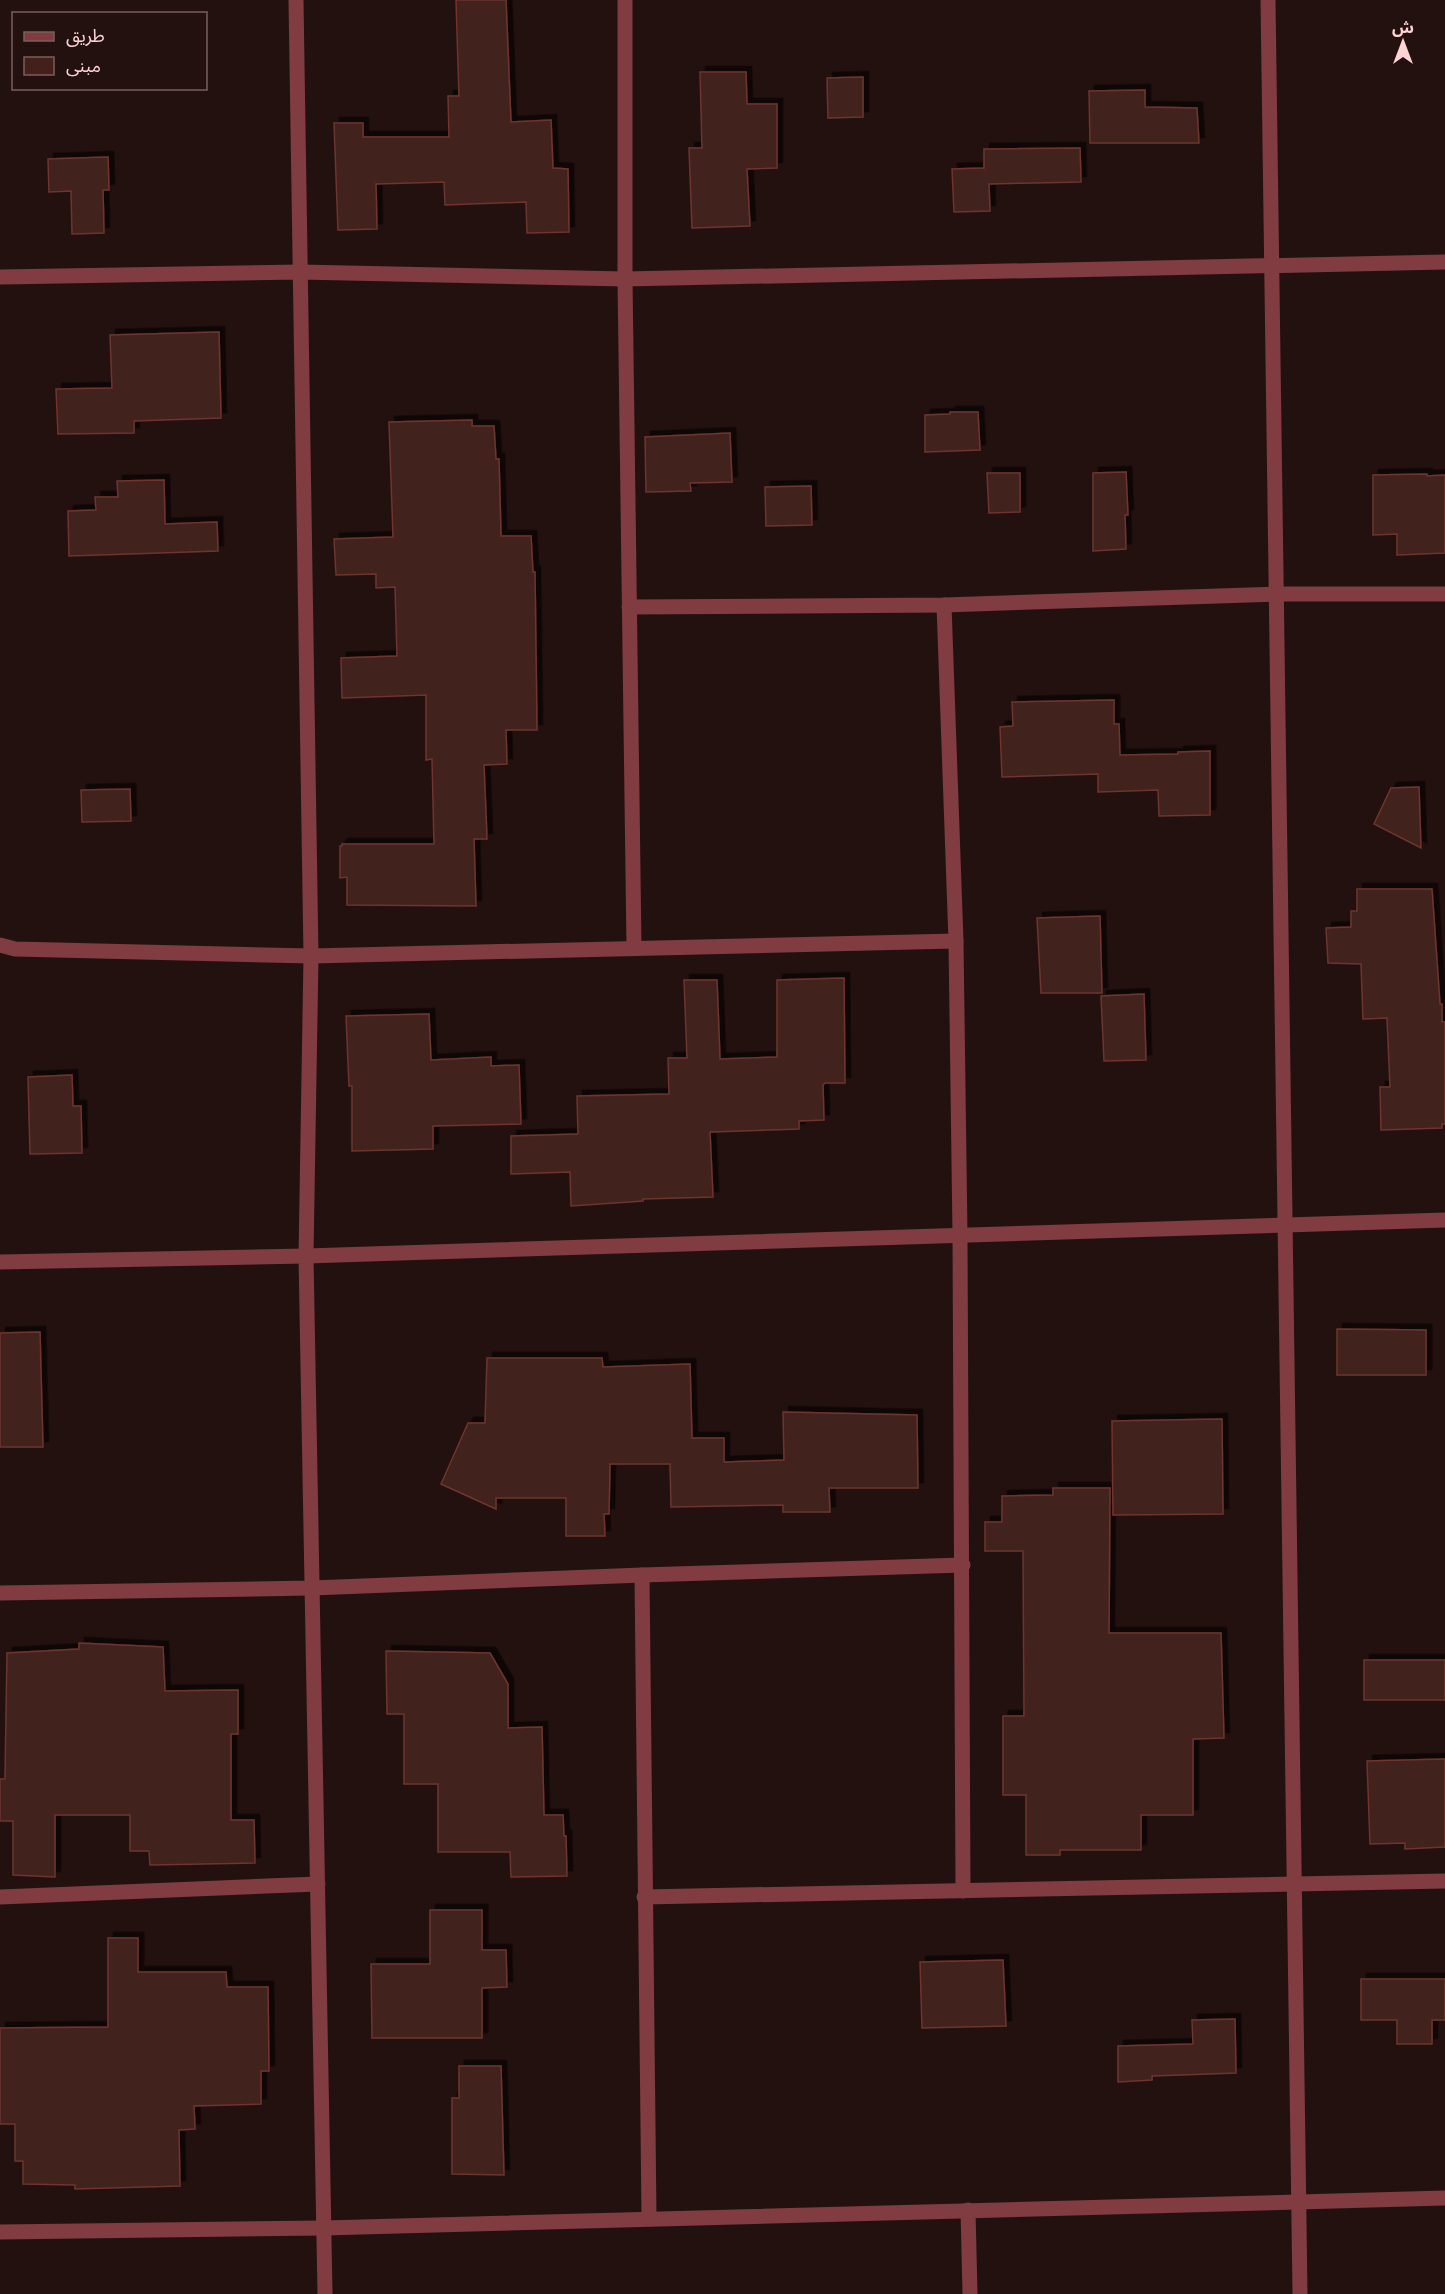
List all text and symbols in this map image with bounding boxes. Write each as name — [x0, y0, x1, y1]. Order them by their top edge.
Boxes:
legend — [12, 12, 207, 90]
north arrow — [1373, 12, 1433, 72]
text: ش — [1392, 18, 1414, 37]
text: طريق — [66, 25, 105, 47]
text: مبنى — [66, 55, 101, 77]

